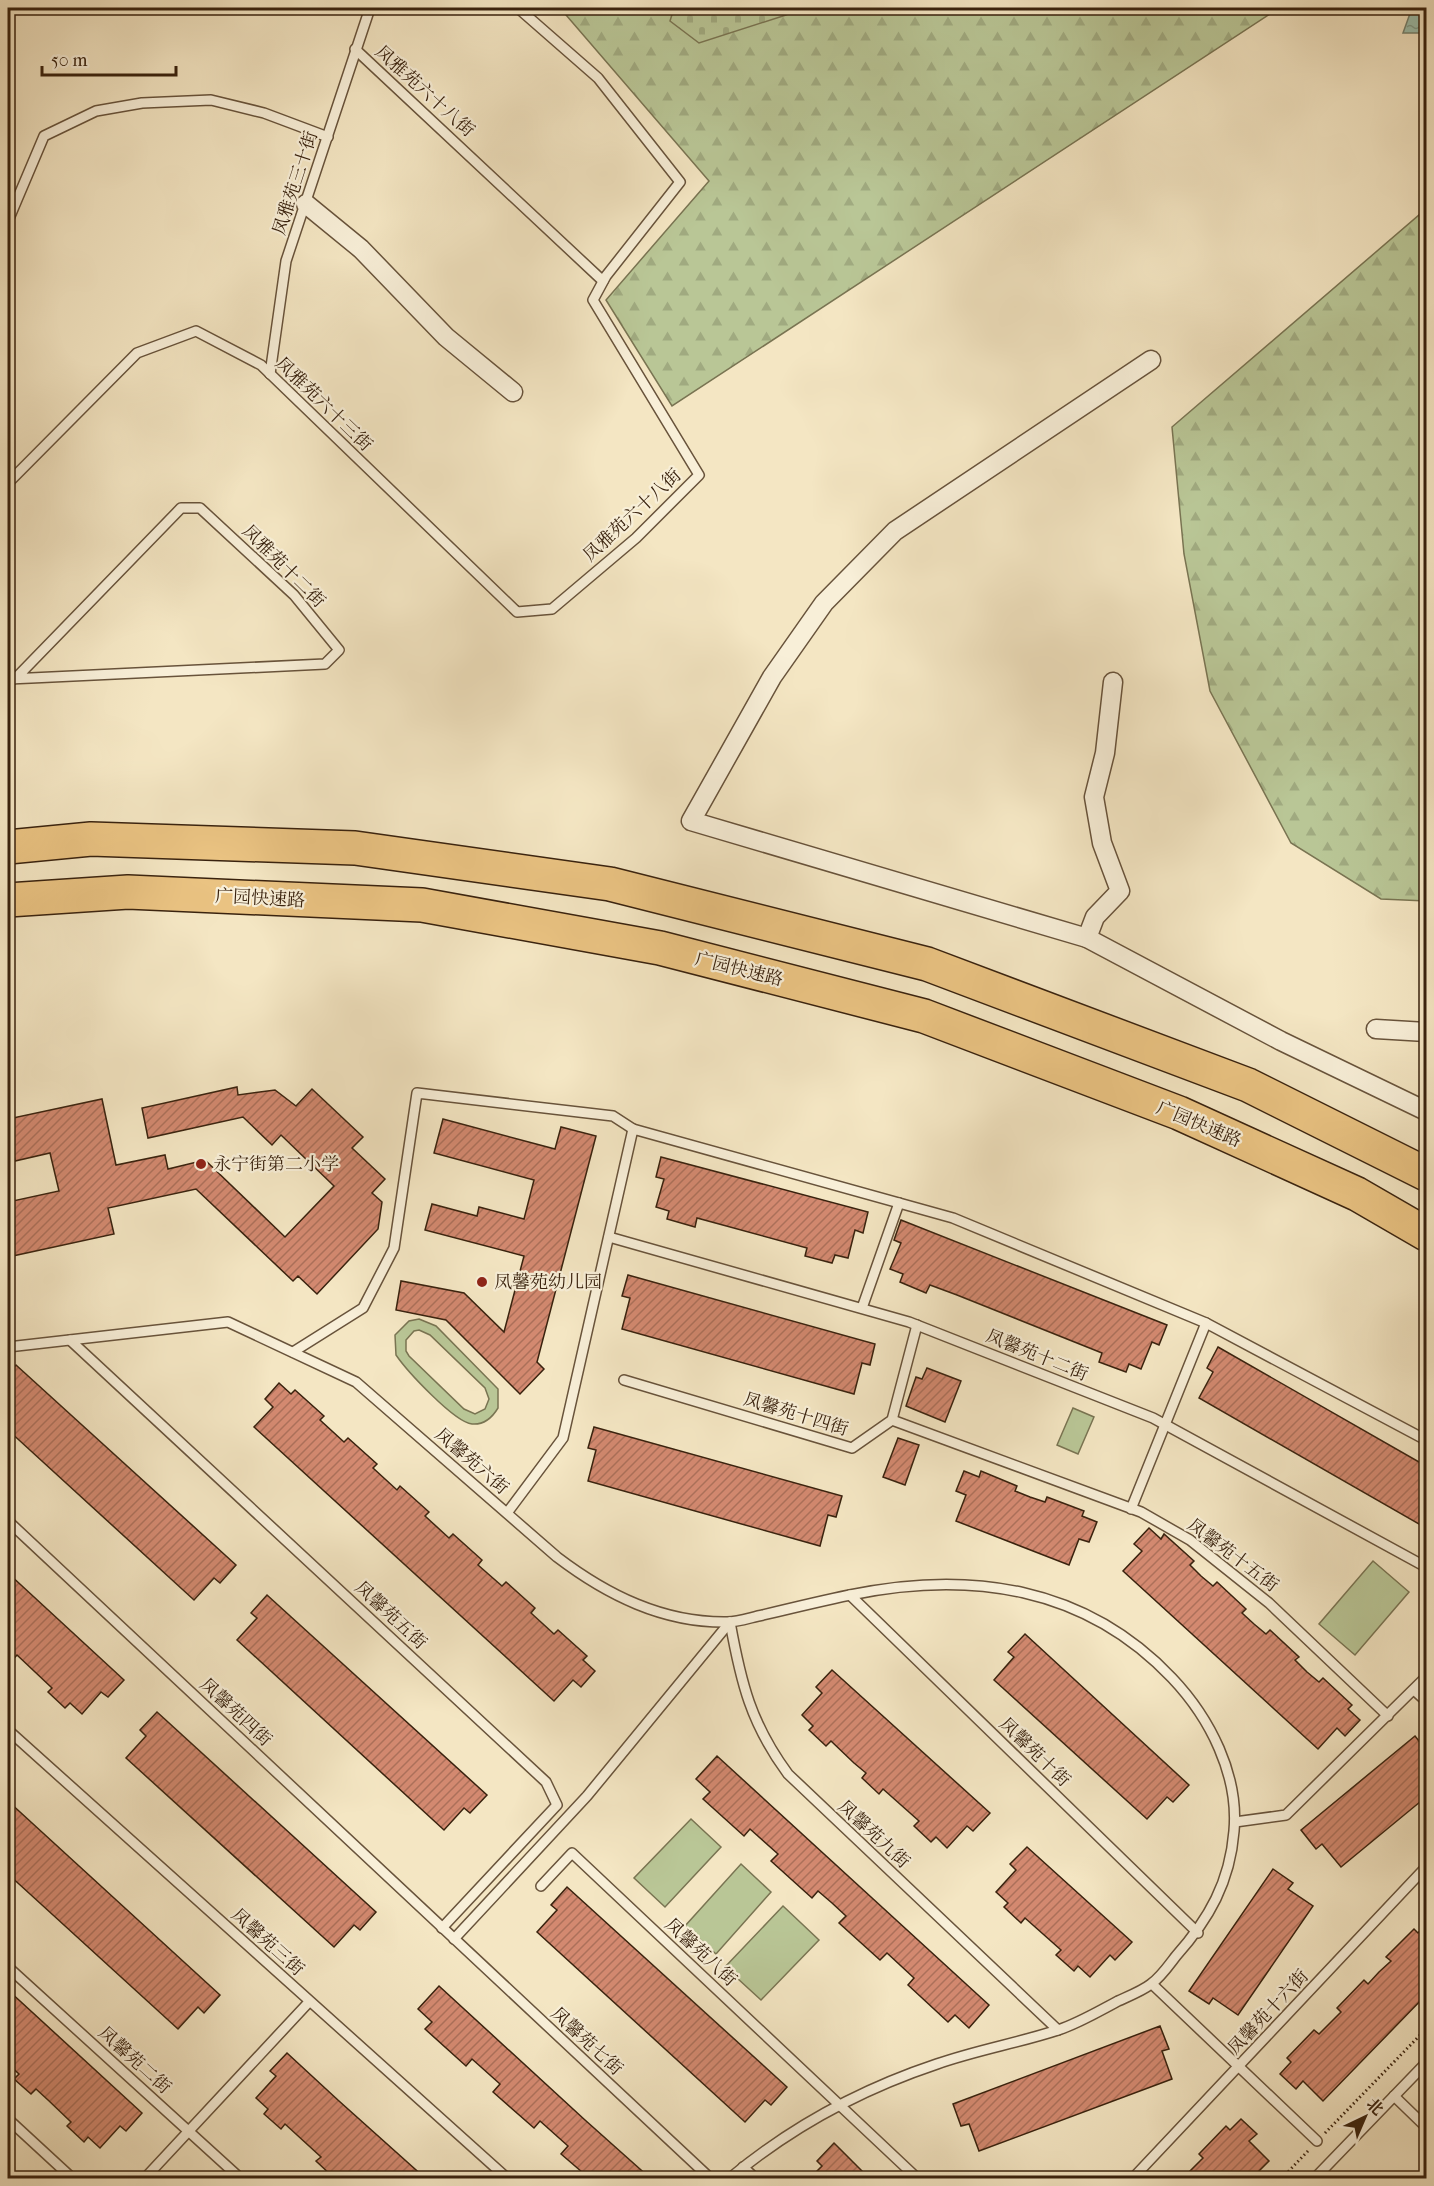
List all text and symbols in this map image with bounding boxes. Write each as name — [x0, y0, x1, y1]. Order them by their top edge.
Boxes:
scale bar — [42, 39, 176, 77]
street label: 凤雅苑六十八街 — [371, 41, 479, 141]
text: 50 m — [51, 50, 88, 71]
street label: 凤雅苑三十街 — [269, 129, 322, 238]
street label: 凤雅苑六十三街 — [271, 353, 376, 456]
street label: 凤雅苑六十八街 — [579, 465, 686, 566]
street label: 凤雅苑十二街 — [238, 521, 329, 612]
street label: 广园快速路 — [214, 886, 305, 911]
street label: 广园快速路 — [693, 948, 785, 991]
street label: 广园快速路 — [1153, 1097, 1244, 1152]
place label: 永宁街第二小学 — [213, 1154, 339, 1175]
marker: 永宁街第二小学 — [194, 1157, 208, 1171]
place label: 凤馨苑幼儿园 — [494, 1271, 602, 1293]
marker: 凤馨苑幼儿园 — [475, 1275, 489, 1289]
street label: 凤馨苑十二街 — [983, 1325, 1091, 1385]
street label: 凤馨苑十四街 — [741, 1388, 851, 1440]
street label: 凤馨苑六街 — [431, 1423, 513, 1499]
street label: 凤馨苑十五街 — [1183, 1514, 1283, 1596]
street label: 凤馨苑五街 — [351, 1576, 431, 1654]
street label: 凤馨苑四街 — [196, 1673, 276, 1751]
street label: 凤馨苑十街 — [995, 1713, 1075, 1791]
street label: 凤馨苑九街 — [834, 1795, 914, 1873]
street label: 凤馨苑三街 — [227, 1904, 309, 1980]
street label: 凤馨苑八街 — [661, 1913, 741, 1991]
street label: 凤馨苑十六街 — [1223, 1965, 1313, 2059]
street label: 凤馨苑七街 — [547, 2002, 627, 2080]
street label: 凤馨苑二街 — [94, 2022, 176, 2098]
north arrow — [1335, 2087, 1395, 2147]
text: 北 — [1363, 2094, 1387, 2119]

